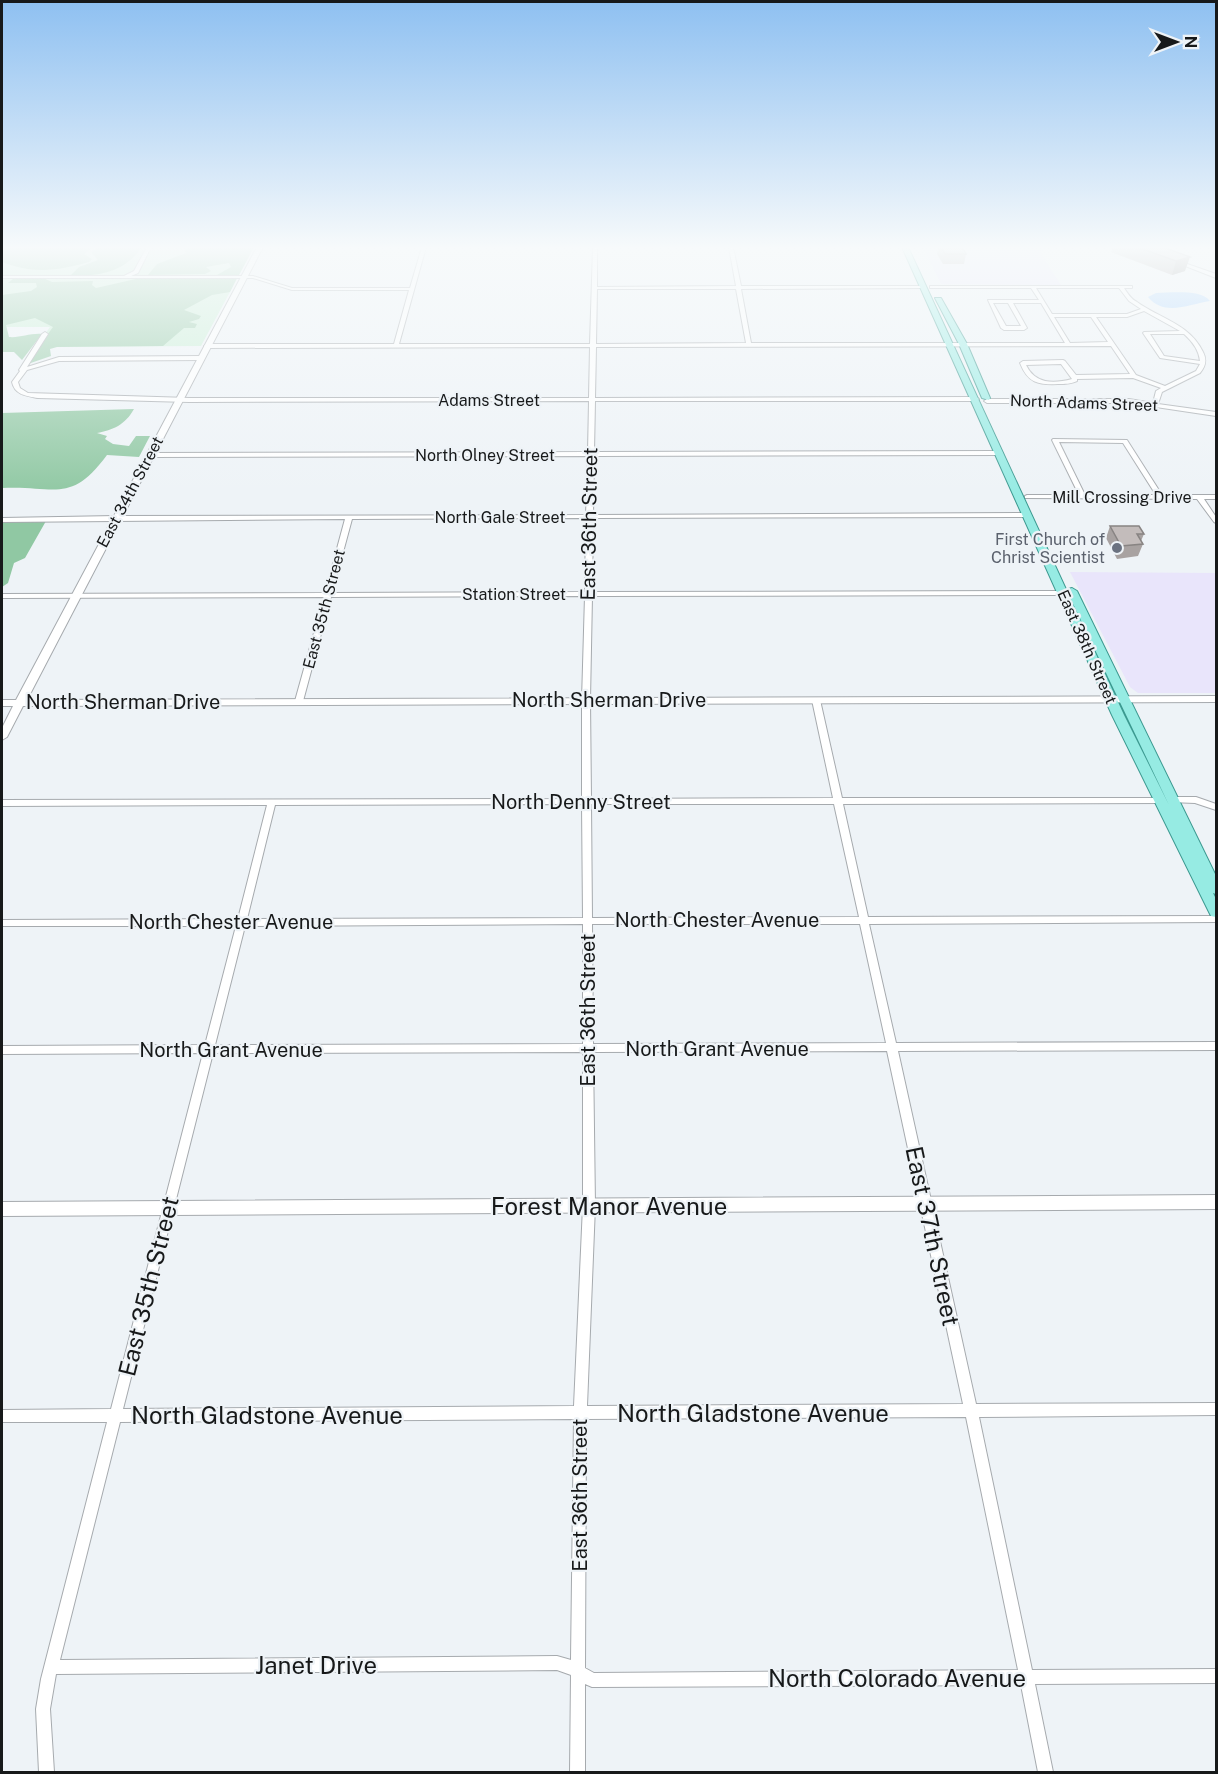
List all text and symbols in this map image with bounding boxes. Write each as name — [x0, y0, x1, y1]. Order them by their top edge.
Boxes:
north arrow — [1146, 12, 1206, 72]
text: N — [1181, 36, 1200, 48]
street label: Adams Street — [438, 391, 540, 410]
street label: North Adams Street — [1010, 391, 1158, 415]
street label: East 34th Street — [93, 433, 167, 551]
street label: North Olney Street — [415, 446, 555, 465]
street label: East 36th Street — [576, 447, 602, 601]
street label: Mill Crossing Drive — [1052, 488, 1192, 507]
street label: North Gale Street — [435, 508, 565, 527]
place label: First Church of Christ Scientist — [991, 530, 1105, 567]
marker: First Church of Christ Scientist — [1110, 541, 1124, 555]
street label: East 35th Street — [299, 547, 349, 671]
street label: Station Street — [462, 585, 566, 604]
street label: East 38th Street — [1053, 587, 1121, 707]
street label: North Sherman Drive — [512, 688, 706, 712]
street label: North Sherman Drive — [26, 690, 220, 714]
street label: North Denny Street — [491, 790, 671, 814]
street label: North Chester Avenue — [615, 908, 819, 932]
street label: North Chester Avenue — [129, 910, 333, 934]
street label: East 36th Street — [576, 933, 600, 1087]
street label: North Grant Avenue — [625, 1037, 809, 1061]
street label: North Grant Avenue — [139, 1038, 323, 1062]
street label: East 37th Street — [900, 1144, 966, 1328]
street label: Forest Manor Avenue — [491, 1192, 727, 1220]
street label: East 35th Street — [112, 1193, 184, 1379]
street label: North Gladstone Avenue — [617, 1399, 889, 1427]
street label: North Gladstone Avenue — [131, 1401, 403, 1429]
street label: East 36th Street — [568, 1418, 592, 1572]
street label: Janet Drive — [255, 1651, 377, 1679]
street label: North Colorado Avenue — [768, 1664, 1026, 1692]

